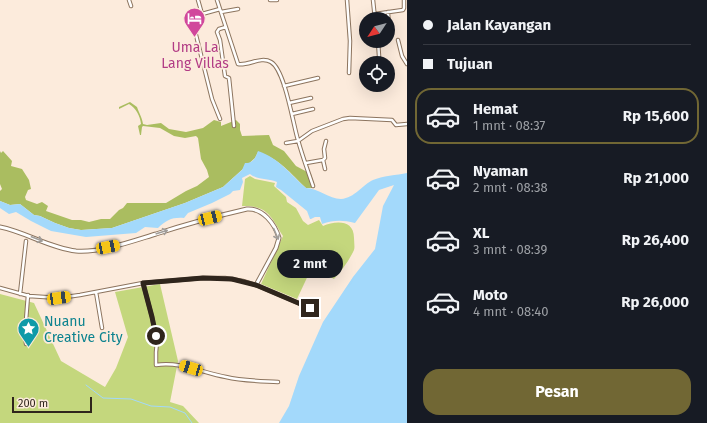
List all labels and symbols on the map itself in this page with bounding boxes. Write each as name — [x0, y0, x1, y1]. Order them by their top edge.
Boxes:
hotel icon: Uma La Lang Villas — [182, 6, 208, 39]
north arrow — [359, 12, 395, 48]
place label: Uma La Lang Villas — [161, 39, 229, 72]
car — [197, 209, 223, 227]
one-way arrow — [156, 228, 169, 235]
one-way arrow — [273, 228, 281, 240]
one-way arrow — [30, 236, 42, 244]
car — [95, 239, 121, 255]
callout: 2 mnt — [277, 250, 343, 278]
car — [46, 290, 72, 306]
route end — [301, 299, 319, 317]
place label: Nuanu Creative City — [44, 313, 123, 346]
place icon: Nuanu Creative City — [15, 316, 41, 349]
route start — [147, 327, 165, 345]
car — [178, 359, 204, 377]
scale bar — [12, 395, 92, 414]

